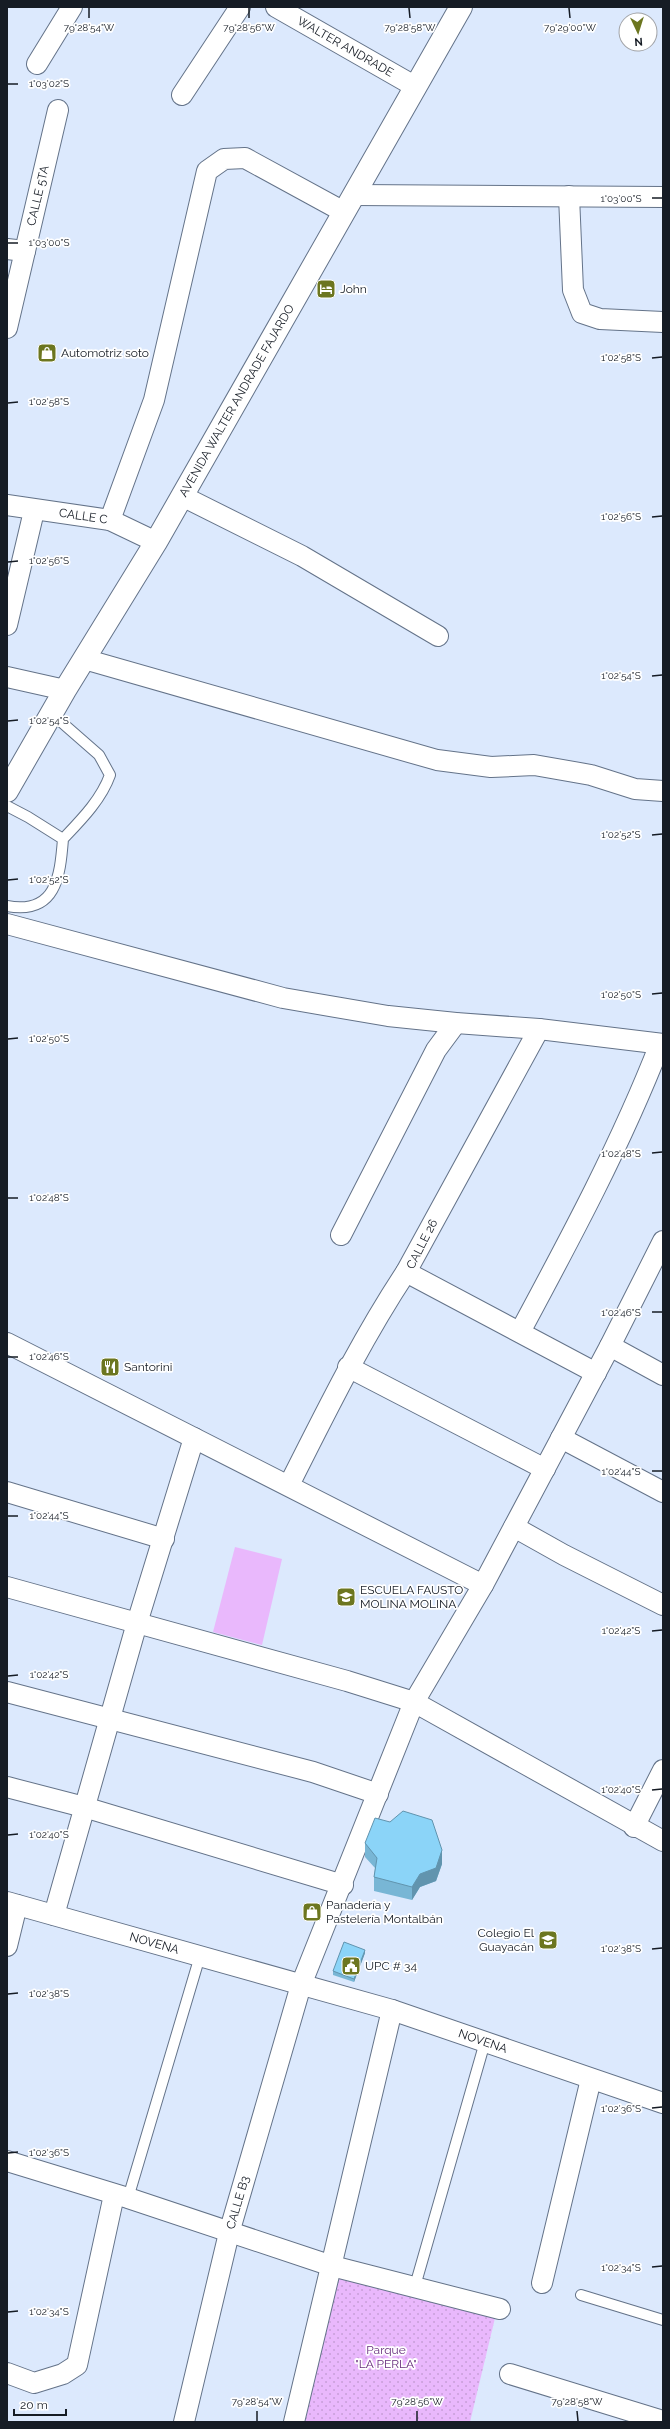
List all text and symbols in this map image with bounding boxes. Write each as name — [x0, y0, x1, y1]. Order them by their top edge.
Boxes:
north arrow — [618, 12, 658, 52]
street label: WALTER ANDRADE — [295, 14, 396, 80]
text: 79°28'54"W — [64, 22, 115, 33]
text: 79°28'56"W — [223, 22, 275, 33]
text: 79°28'58"W — [384, 22, 436, 33]
text: 79°29'00"W — [544, 22, 596, 33]
text: N — [634, 35, 643, 48]
text: 1°03'02"S — [29, 78, 69, 89]
street label: CALLE 5TA — [24, 164, 52, 227]
text: 1°03'00"S — [600, 193, 642, 204]
text: 1°03'00"S — [28, 237, 70, 248]
hotel icon: John — [315, 278, 337, 300]
place label: John — [340, 282, 367, 296]
street label: AVENIDA WALTER ANDRADE FAJARDO — [176, 302, 297, 499]
shop icon: Automotriz soto — [36, 342, 58, 364]
place label: Automotriz soto — [61, 346, 149, 360]
text: 1°02'58"S — [601, 352, 641, 363]
text: 1°02'58"S — [29, 396, 69, 407]
street label: CALLE C — [58, 506, 108, 527]
text: 1°02'56"S — [601, 511, 641, 522]
text: 1°02'56"S — [29, 555, 69, 566]
text: 1°02'54"S — [601, 670, 641, 681]
text: 1°02'54"S — [29, 715, 69, 726]
text: 1°02'52"S — [601, 829, 641, 840]
text: 1°02'52"S — [29, 874, 69, 885]
text: 1°02'50"S — [601, 989, 641, 1000]
text: 1°02'50"S — [29, 1033, 69, 1044]
text: 1°02'48"S — [601, 1148, 641, 1159]
text: 1°02'48"S — [29, 1192, 69, 1203]
street label: CALLE 26 — [403, 1217, 441, 1271]
text: 1°02'46"S — [601, 1307, 641, 1318]
text: 1°02'46"S — [29, 1351, 69, 1362]
restaurant icon: Santorini — [99, 1356, 121, 1378]
place label: Santorini — [124, 1360, 172, 1374]
text: 1°02'44"S — [602, 1466, 640, 1477]
text: 1°02'44"S — [30, 1510, 68, 1521]
place label: ESCUELA FAUSTO MOLINA MOLINA — [360, 1583, 463, 1611]
school or university icon: ESCUELA FAUSTO MOLINA MOLINA — [335, 1586, 357, 1608]
text: 1°02'42"S — [602, 1625, 640, 1636]
text: 1°02'42"S — [30, 1669, 68, 1680]
text: 1°02'40"S — [601, 1784, 641, 1795]
text: 1°02'40"S — [29, 1829, 69, 1840]
place label: Panadería y Pastelería Montalbán — [326, 1898, 443, 1926]
shop icon: Panadería y Pastelería Montalbán — [301, 1901, 323, 1923]
place label: Colegio El Guayacán — [478, 1926, 535, 1954]
school or university icon: Colegio El Guayacán — [537, 1929, 559, 1951]
street label: NOVENA — [128, 1930, 181, 1957]
text: 1°02'38"S — [601, 1943, 641, 1954]
public building icon: UPC # 34 — [340, 1955, 362, 1977]
place label: UPC # 34 — [365, 1959, 417, 1973]
text: 1°02'38"S — [29, 1988, 69, 1999]
street label: NOVENA — [457, 2026, 509, 2056]
text: 1°02'36"S — [601, 2103, 641, 2114]
text: 1°02'36"S — [29, 2147, 69, 2158]
street label: CALLE B3 — [223, 2174, 252, 2231]
text: 1°02'34"S — [601, 2262, 641, 2273]
text: 1°02'34"S — [29, 2306, 69, 2317]
park label: Parque "LA PERLA" — [355, 2343, 417, 2371]
scale bar — [14, 2391, 66, 2417]
text: 79°28'54"W — [232, 2396, 283, 2407]
text: 79°28'56"W — [391, 2396, 443, 2407]
text: 79°28'58"W — [551, 2396, 603, 2407]
text: 20 m — [20, 2398, 48, 2412]

